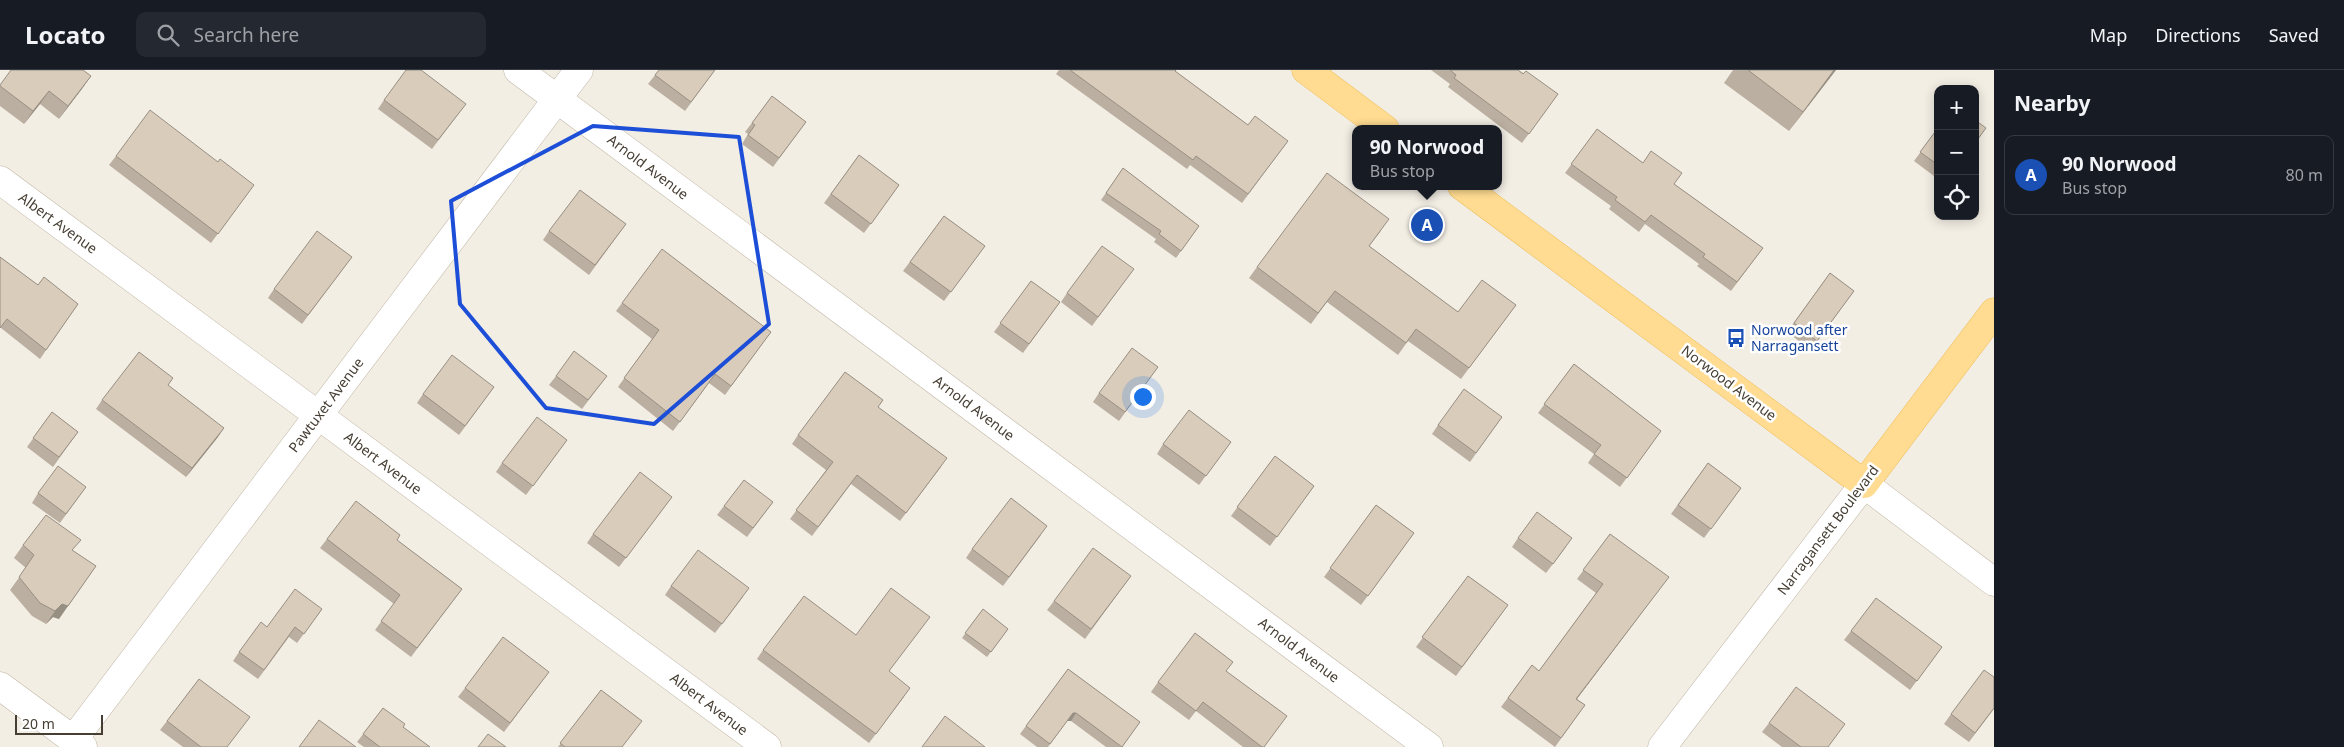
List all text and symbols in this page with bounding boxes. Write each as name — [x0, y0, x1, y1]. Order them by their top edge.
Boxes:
search box — [136, 12, 486, 57]
text: Locato — [25, 18, 106, 51]
icon: search — [154, 21, 182, 49]
text: Search here — [194, 22, 299, 48]
text: Map — [2090, 23, 2127, 47]
text: Directions — [2155, 23, 2241, 47]
text: Saved — [2269, 23, 2319, 47]
map controls — [1934, 85, 1979, 220]
button: + — [1934, 85, 1979, 130]
text: Nearby — [2014, 89, 2090, 117]
popup — [1352, 125, 1502, 190]
street label: Arnold Avenue — [604, 130, 693, 203]
button: − — [1934, 130, 1979, 175]
text: 90 Norwood — [1370, 134, 1484, 160]
text: 90 Norwood — [2062, 151, 2177, 177]
text: Bus stop — [1370, 160, 1435, 182]
text: A — [2025, 164, 2037, 186]
text: 80 m — [2286, 164, 2323, 186]
button: locate — [1934, 175, 1979, 220]
text: Bus stop — [2062, 177, 2127, 199]
street label: Albert Avenue — [15, 188, 101, 258]
pin: A — [1411, 206, 1443, 244]
place label: Norwood after Narragansett — [1751, 320, 1848, 355]
bus stop icon: Norwood after Narragansett — [1725, 327, 1747, 349]
street label: Norwood Avenue — [1678, 341, 1781, 425]
street label: Pawtuxet Avenue — [284, 353, 368, 456]
street label: Arnold Avenue — [930, 371, 1019, 444]
your location — [1130, 384, 1156, 410]
street label: Albert Avenue — [341, 427, 426, 498]
street label: Narragansett Boulevard — [1773, 461, 1883, 598]
street label: Arnold Avenue — [1255, 613, 1344, 686]
street label: Albert Avenue — [667, 668, 752, 739]
scale bar — [15, 712, 102, 735]
text: 20 m — [22, 714, 55, 733]

